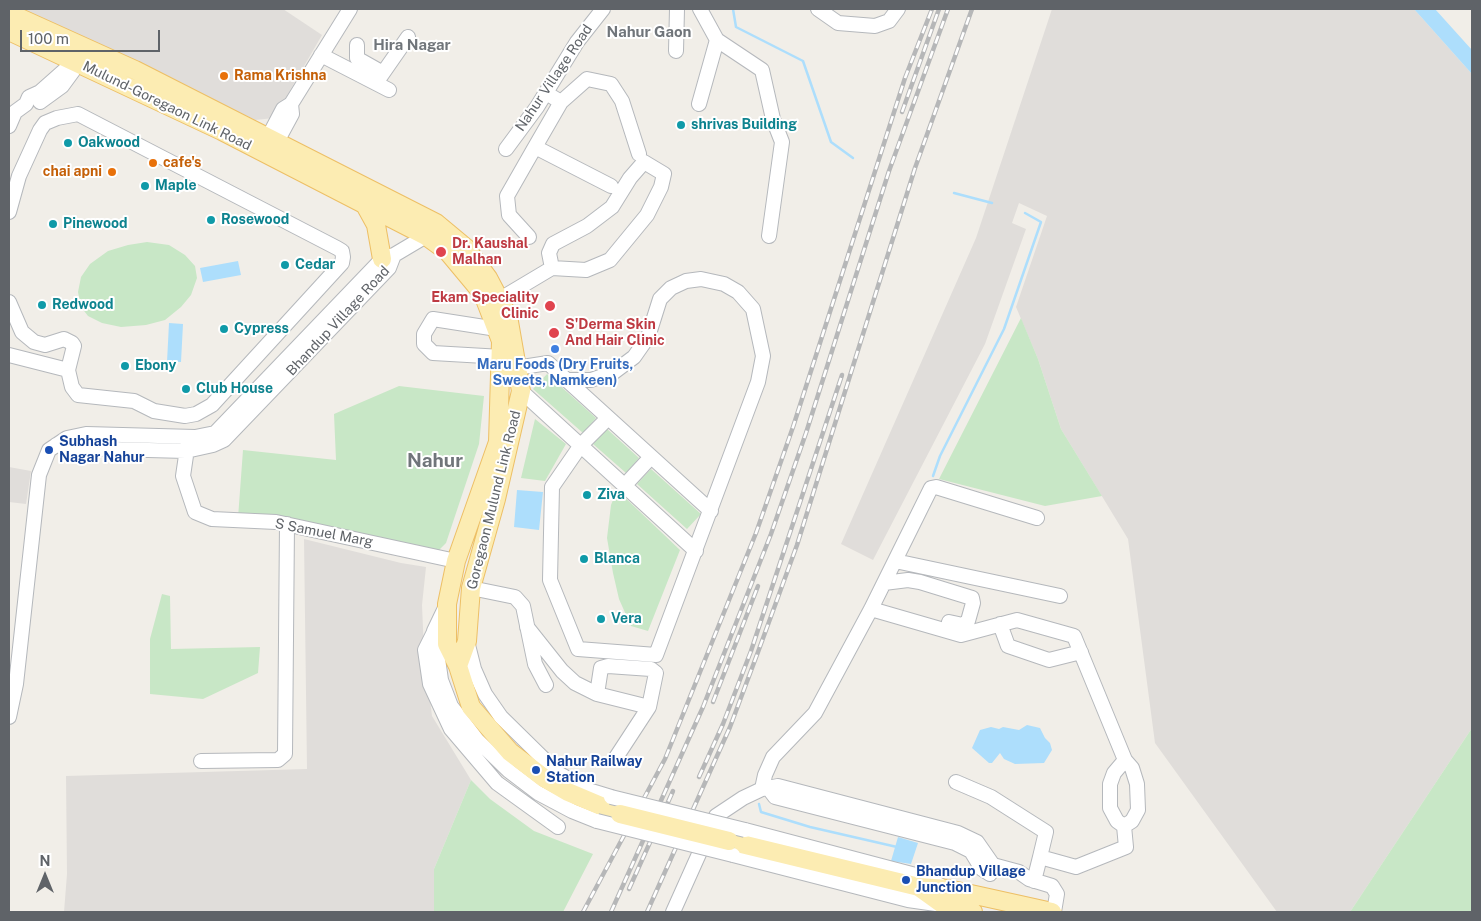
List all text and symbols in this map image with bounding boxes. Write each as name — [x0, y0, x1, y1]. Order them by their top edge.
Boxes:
scale bar — [22, 20, 162, 52]
street label: Nahur Village Road — [512, 21, 596, 135]
district label: Nahur Gaon — [606, 23, 692, 41]
text: 100 m — [28, 30, 69, 47]
district label: Hira Nagar — [373, 36, 451, 54]
street label: Mulund-Goregaon Link Road — [80, 58, 254, 154]
place label: Rama Krishna — [234, 68, 327, 84]
marker: Rama Krishna — [218, 70, 230, 82]
place label: shrivas Building — [691, 117, 797, 133]
marker: shrivas Building — [675, 119, 687, 131]
place label: Oakwood — [78, 135, 140, 151]
marker: Oakwood — [62, 137, 74, 149]
place label: cafe's — [163, 155, 201, 171]
marker: cafe's — [147, 157, 159, 169]
place label: chai apni — [43, 164, 102, 180]
marker: chai apni — [106, 166, 118, 178]
place label: Maple — [155, 178, 197, 194]
marker: Maple — [139, 180, 151, 192]
place label: Rosewood — [221, 212, 289, 228]
marker: Rosewood — [205, 214, 217, 226]
place label: Pinewood — [63, 216, 128, 232]
marker: Pinewood — [47, 218, 59, 230]
place label: Dr. Kaushal Malhan — [452, 236, 528, 268]
marker: Dr. Kaushal Malhan — [434, 245, 448, 259]
place label: Cedar — [295, 257, 335, 273]
marker: Cedar — [279, 259, 291, 271]
street label: Bhandup Village Road — [283, 263, 393, 379]
place label: Ekam Speciality Clinic — [431, 290, 539, 322]
place label: Redwood — [52, 297, 114, 313]
marker: Redwood — [36, 299, 48, 311]
marker: Ekam Speciality Clinic — [543, 299, 557, 313]
place label: S'Derma Skin And Hair Clinic — [565, 317, 665, 350]
place label: Cypress — [234, 321, 289, 337]
marker: Cypress — [218, 323, 230, 335]
marker: S'Derma Skin And Hair Clinic — [547, 326, 561, 340]
marker: Maru Foods (Dry Fruits, Sweets, Namkeen) — [549, 343, 561, 355]
place label: Maru Foods (Dry Fruits, Sweets, Namkeen) — [477, 357, 633, 390]
place label: Ebony — [135, 358, 176, 374]
marker: Ebony — [119, 360, 131, 372]
place label: Club House — [196, 381, 273, 397]
marker: Club House — [180, 383, 192, 395]
street label: Goregaon Mulund Link Road — [464, 409, 524, 591]
place label: Subhash Nagar Nahur — [59, 434, 145, 467]
marker: Subhash Nagar Nahur — [43, 444, 55, 456]
district label: Nahur — [407, 450, 463, 472]
place label: Ziva — [597, 487, 625, 503]
marker: Ziva — [581, 489, 593, 501]
street label: S Samuel Marg — [273, 515, 375, 551]
place label: Blanca — [594, 551, 640, 567]
marker: Blanca — [578, 553, 590, 565]
place label: Vera — [611, 611, 642, 627]
marker: Vera — [595, 613, 607, 625]
place label: Nahur Railway Station — [546, 754, 642, 786]
marker: Nahur Railway Station — [530, 764, 542, 776]
north arrow — [20, 851, 70, 901]
text: N — [40, 853, 50, 869]
place label: Bhandup Village Junction — [916, 864, 1026, 896]
marker: Bhandup Village Junction — [900, 874, 912, 886]

